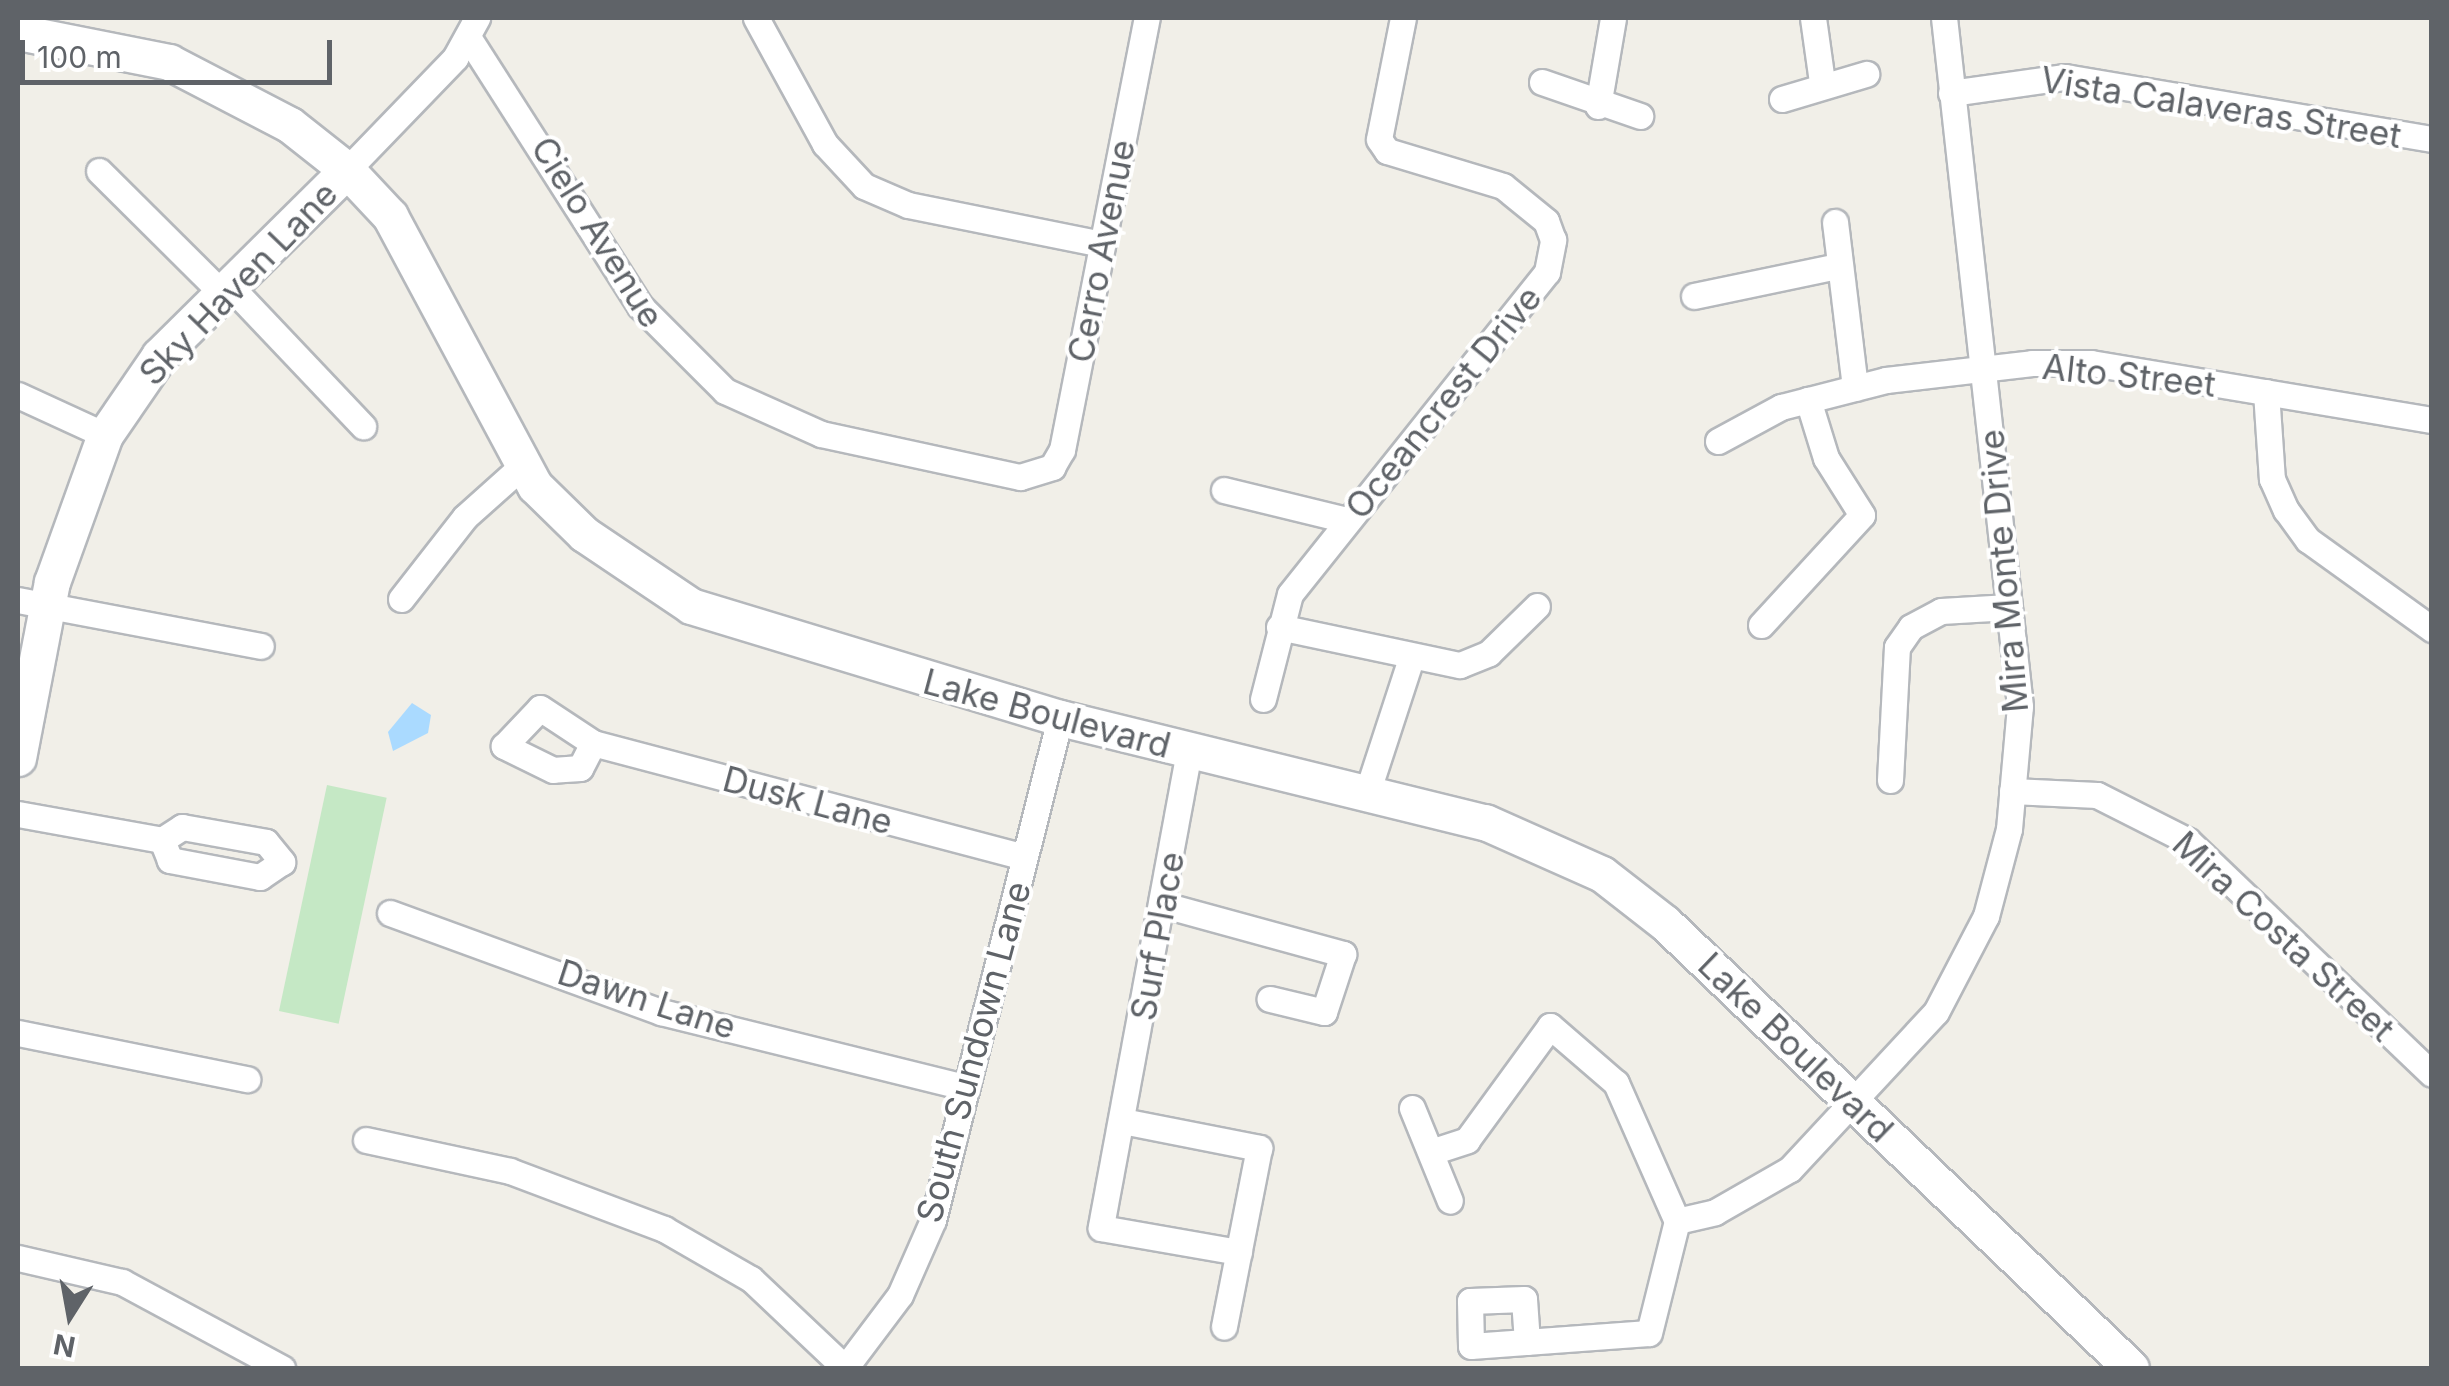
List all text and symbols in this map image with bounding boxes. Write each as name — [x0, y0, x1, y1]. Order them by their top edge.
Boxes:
scale bar — [25, 20, 338, 82]
text: 100 m — [37, 39, 122, 75]
street label: Vista Calaveras Street — [2038, 58, 2404, 156]
street label: Cielo Avenue — [523, 129, 673, 335]
street label: Cerro Avenue — [1059, 136, 1143, 366]
street label: Sky Haven Lane — [130, 172, 346, 394]
street label: Oceancrest Drive — [1336, 277, 1550, 527]
street label: Alto Street — [2040, 345, 2218, 405]
street label: Mira Monte Drive — [1970, 428, 2036, 714]
street label: Lake Boulevard — [919, 660, 1175, 766]
street label: Dusk Lane — [719, 757, 897, 843]
street label: Mira Costa Street — [2164, 823, 2404, 1049]
street label: Surf Place — [1122, 848, 1192, 1024]
street label: South Sundown Lane — [907, 877, 1039, 1227]
street label: Lake Boulevard — [1690, 944, 1902, 1150]
street label: Dawn Lane — [553, 951, 741, 1047]
north arrow — [20, 1266, 120, 1366]
text: N — [51, 1327, 78, 1364]

